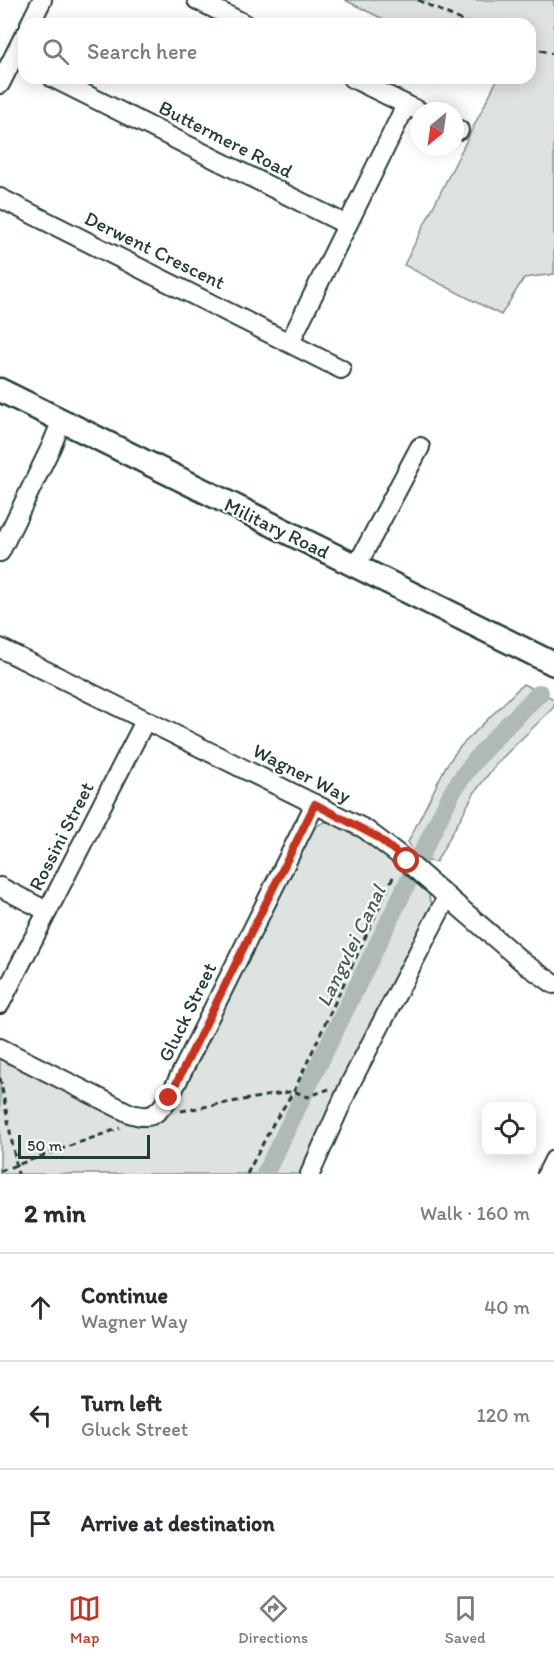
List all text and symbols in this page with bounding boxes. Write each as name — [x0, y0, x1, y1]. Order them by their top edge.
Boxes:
search box — [18, 18, 536, 84]
icon: search — [39, 35, 72, 68]
text: Search here — [87, 38, 197, 65]
street label: Buttermere Road — [155, 95, 297, 183]
north arrow — [410, 102, 464, 156]
street label: Derwent Crescent — [81, 206, 229, 294]
street label: Military Road — [220, 492, 334, 564]
street label: Wagner Way — [249, 738, 355, 808]
street label: Rossini Street — [23, 778, 99, 894]
route start — [393, 847, 419, 873]
water label: Langvlei Canal — [310, 879, 392, 1010]
street label: Gluck Street — [153, 959, 221, 1065]
route end — [155, 1084, 181, 1110]
map controls — [482, 1102, 536, 1156]
button: locate — [482, 1102, 536, 1156]
scale bar — [18, 1132, 150, 1160]
text: 50 m — [27, 1136, 62, 1155]
text: 2 min — [24, 1197, 86, 1229]
text: Walk · 160 m — [420, 1201, 530, 1225]
text: Continue — [81, 1282, 168, 1309]
icon: ahead — [24, 1291, 57, 1324]
text: 40 m — [484, 1295, 530, 1319]
text: Wagner Way — [81, 1309, 188, 1333]
text: Turn left — [81, 1390, 162, 1417]
icon: left — [24, 1399, 57, 1432]
text: 120 m — [477, 1403, 530, 1427]
text: Gluck Street — [81, 1417, 188, 1441]
icon: arrive — [24, 1507, 57, 1540]
text: Arrive at destination — [81, 1510, 275, 1537]
tab: Map — [68, 1592, 101, 1647]
tab: Directions — [238, 1592, 308, 1647]
tab: Saved — [445, 1592, 486, 1647]

